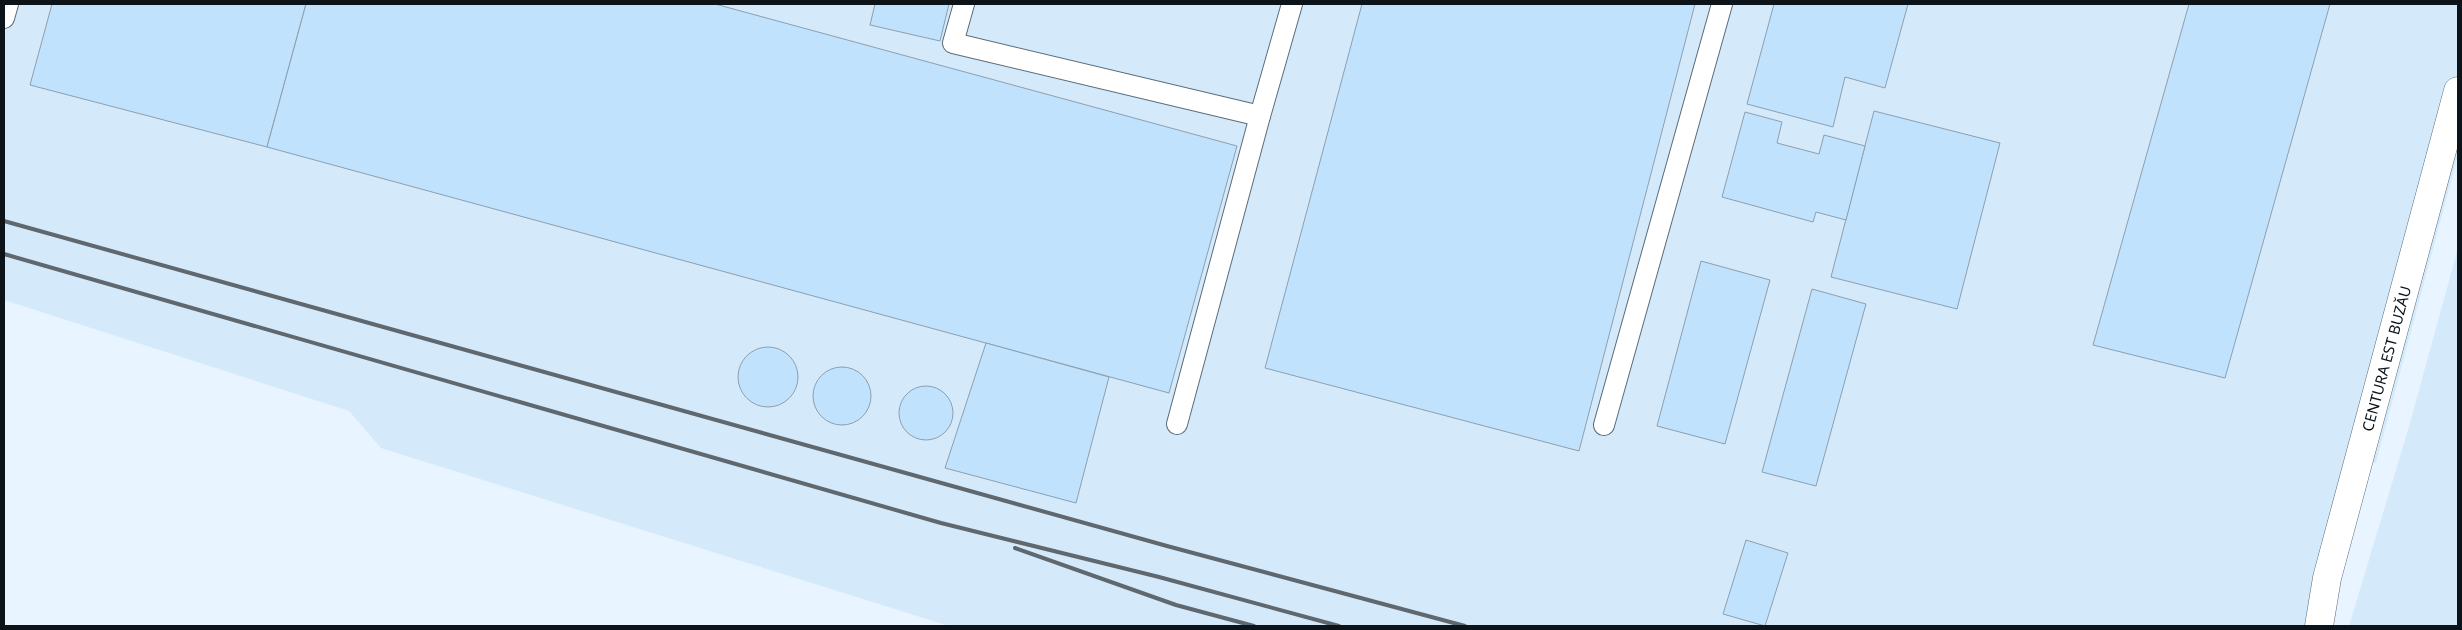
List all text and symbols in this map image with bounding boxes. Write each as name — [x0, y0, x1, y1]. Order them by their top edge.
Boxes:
street label: CENTURA EST BUZĂU — [2357, 283, 2415, 434]

